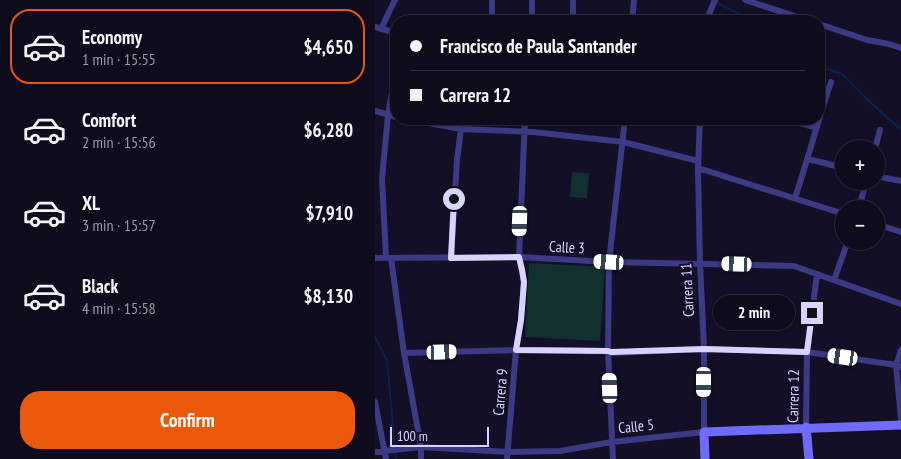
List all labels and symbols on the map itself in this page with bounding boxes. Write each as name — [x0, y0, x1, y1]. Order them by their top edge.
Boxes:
route start — [443, 188, 465, 210]
car — [511, 206, 528, 236]
street label: Calle 3 — [549, 237, 585, 257]
car — [593, 254, 624, 270]
car — [721, 256, 752, 272]
street label: Carrera 11 — [676, 263, 698, 317]
callout: 2 min — [712, 296, 795, 330]
route end — [801, 302, 823, 324]
car — [426, 344, 457, 360]
car — [827, 347, 858, 367]
car — [696, 367, 711, 397]
street label: Carrera 9 — [488, 368, 512, 416]
street label: Carrera 12 — [783, 369, 803, 423]
car — [601, 373, 618, 403]
street label: Calle 5 — [617, 415, 655, 437]
scale bar — [390, 424, 489, 447]

